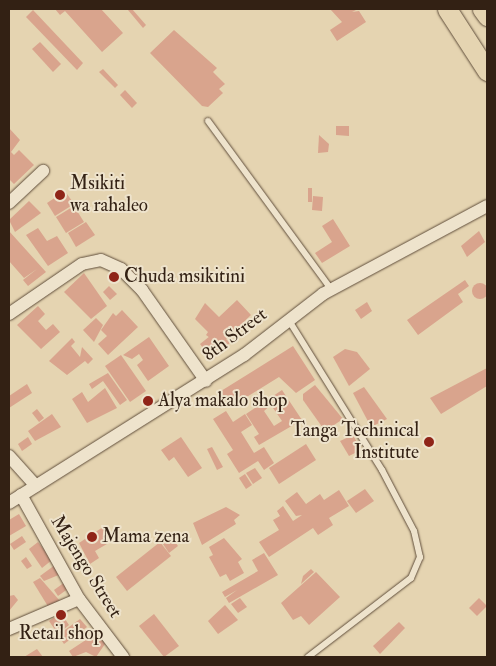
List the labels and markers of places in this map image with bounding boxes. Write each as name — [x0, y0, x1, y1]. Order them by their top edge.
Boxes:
place label: Msikiti wa rahaleo — [70, 173, 148, 217]
marker: Msikiti wa rahaleo — [54, 189, 66, 201]
place label: Chuda msikitini — [124, 266, 245, 288]
marker: Chuda msikitini — [108, 271, 120, 283]
place label: Alya makalo shop — [158, 390, 287, 412]
marker: Alya makalo shop — [142, 395, 154, 407]
place label: Tanga Techinical Institute — [291, 420, 419, 464]
marker: Tanga Techinical Institute — [423, 436, 435, 448]
place label: Mama zena — [102, 526, 189, 548]
marker: Mama zena — [86, 531, 98, 543]
marker: Retail shop — [55, 609, 67, 621]
place label: Retail shop — [19, 623, 103, 645]

